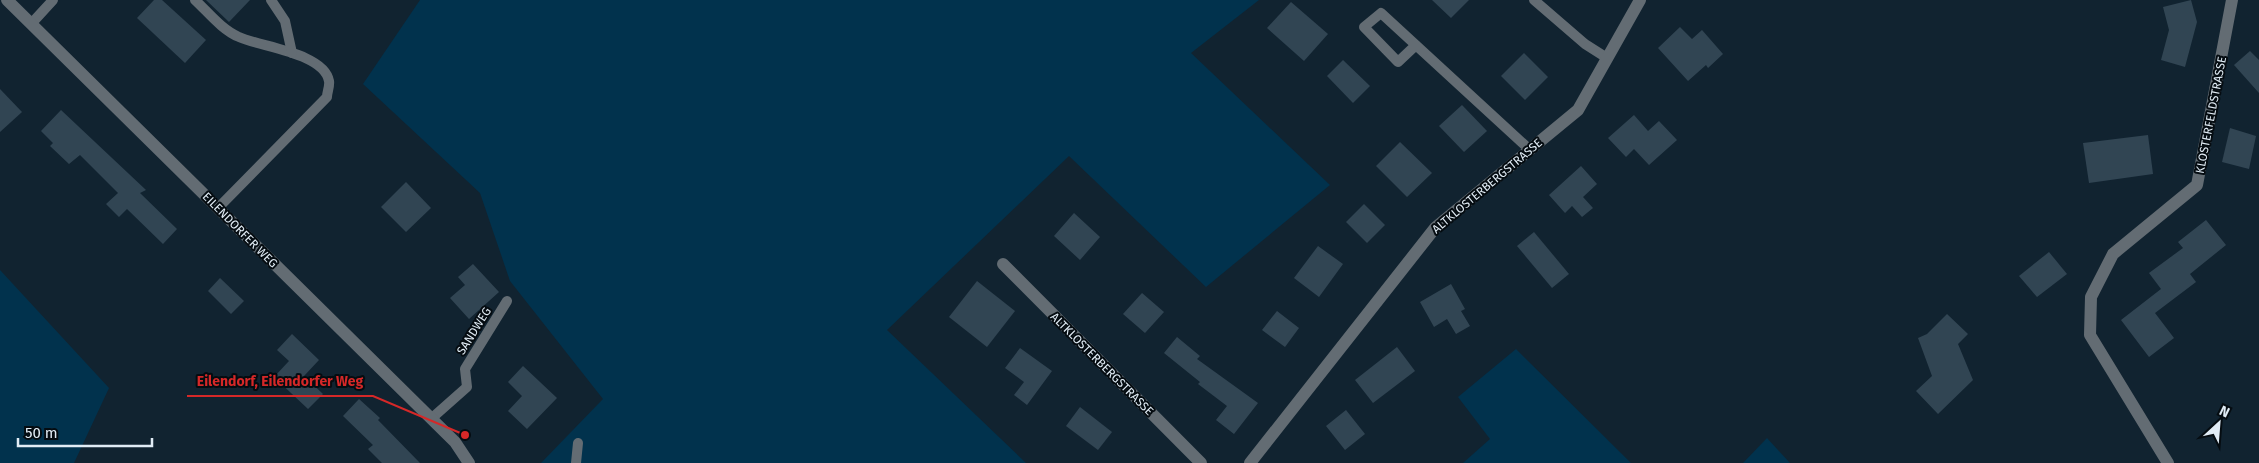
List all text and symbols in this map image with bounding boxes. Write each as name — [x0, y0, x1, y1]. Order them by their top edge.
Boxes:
street label: KLOSTERFELDSTRASSE — [2193, 55, 2229, 175]
street label: ALTKLOSTERBERGSTRASSE — [1429, 136, 1545, 236]
street label: EILENDORFER WEG — [200, 190, 280, 270]
street label: SANDWEG — [454, 305, 494, 357]
street label: ALTKLOSTERBERGSTRASSE — [1048, 310, 1156, 418]
callout: Eilendorf, Eilendorfer Weg — [187, 367, 373, 396]
text: Eilendorf, Eilendorfer Weg — [197, 373, 363, 390]
north arrow — [2194, 398, 2244, 448]
text: N — [2217, 402, 2232, 421]
scale bar — [18, 416, 151, 448]
text: 50 m — [25, 424, 58, 442]

